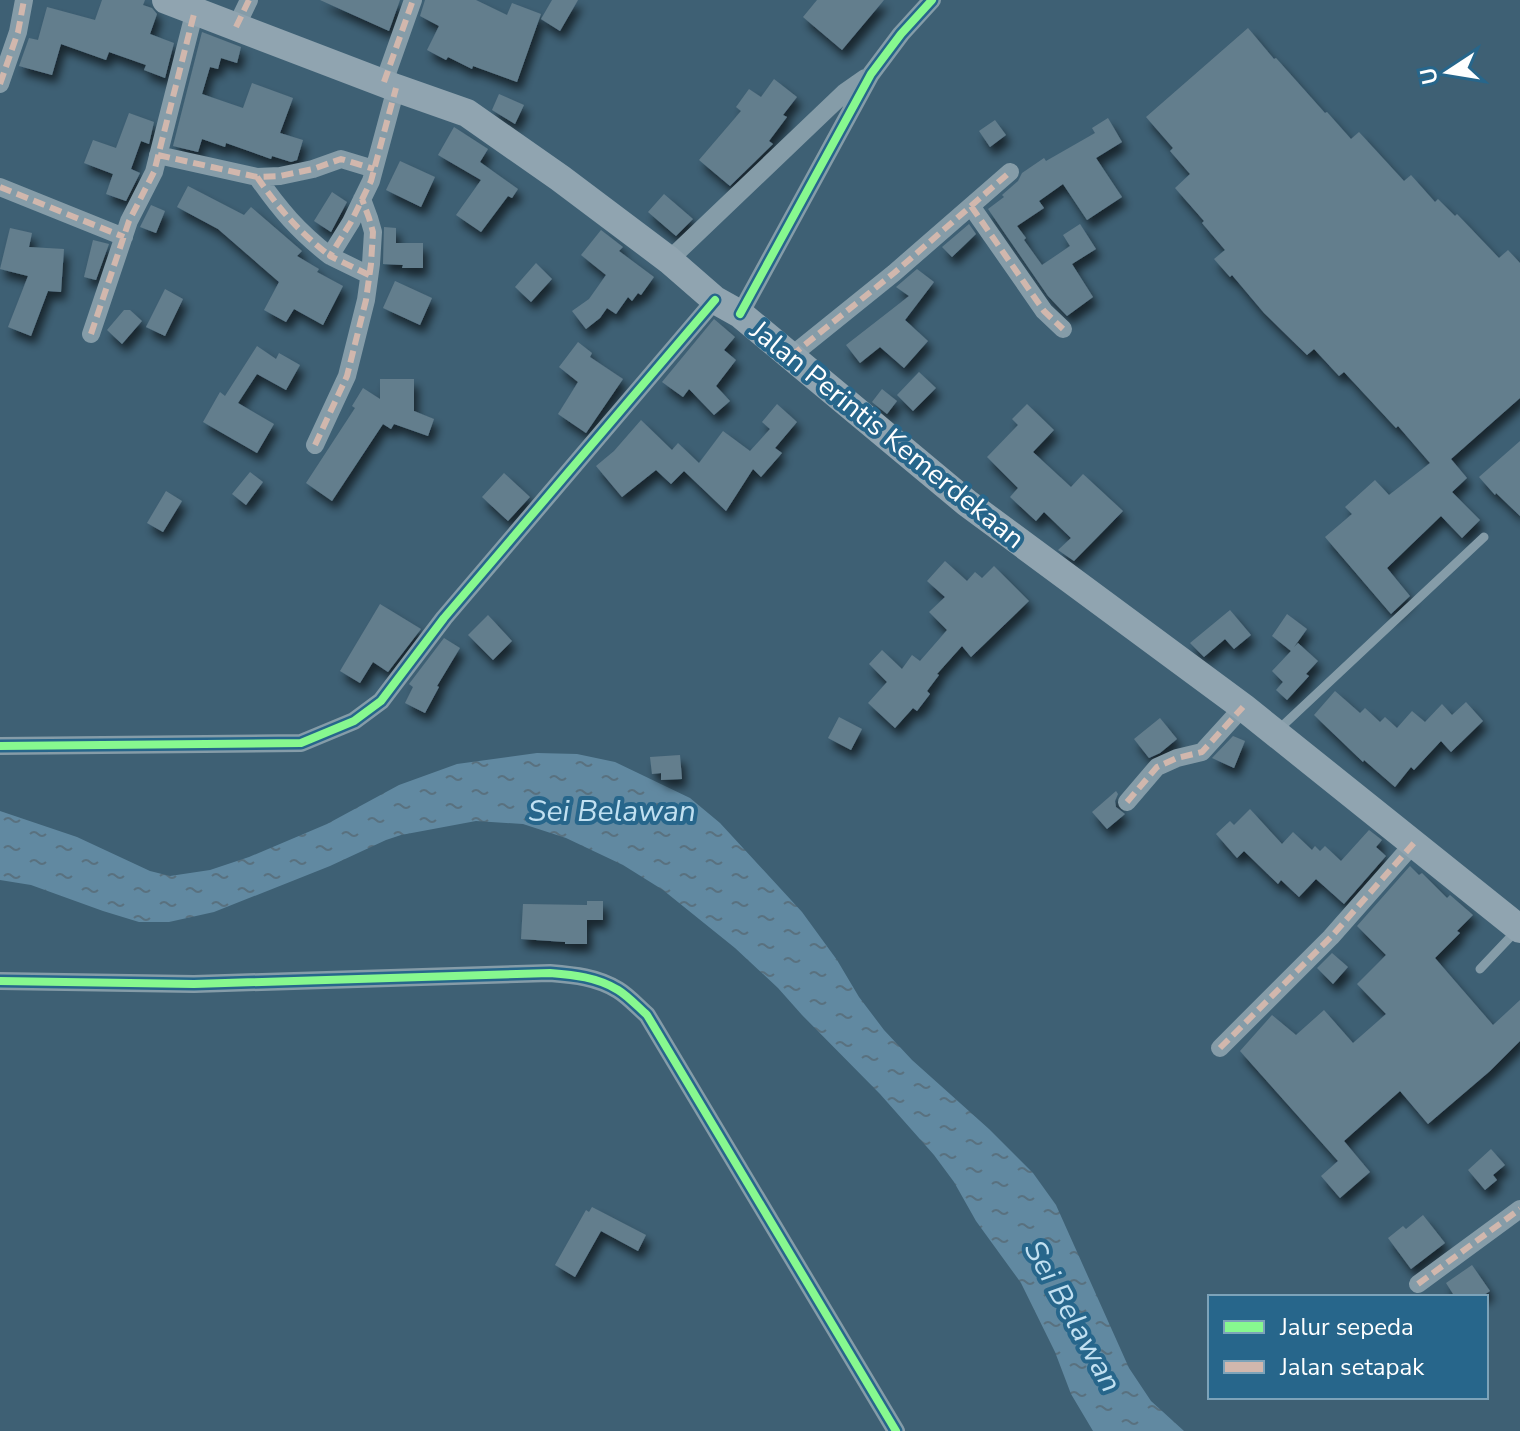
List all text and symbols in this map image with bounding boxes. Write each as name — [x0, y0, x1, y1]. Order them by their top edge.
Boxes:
north arrow — [1408, 32, 1488, 112]
text: U — [1413, 65, 1446, 87]
street label: Jalan Perintis Kemerdekaan — [741, 311, 1033, 557]
water label: Sei Belawan — [528, 791, 696, 832]
water label: Sei Belawan — [1014, 1233, 1131, 1400]
legend — [1208, 1295, 1488, 1399]
text: Jalur sepeda — [1279, 1311, 1414, 1343]
text: Jalan setapak — [1279, 1351, 1425, 1383]

